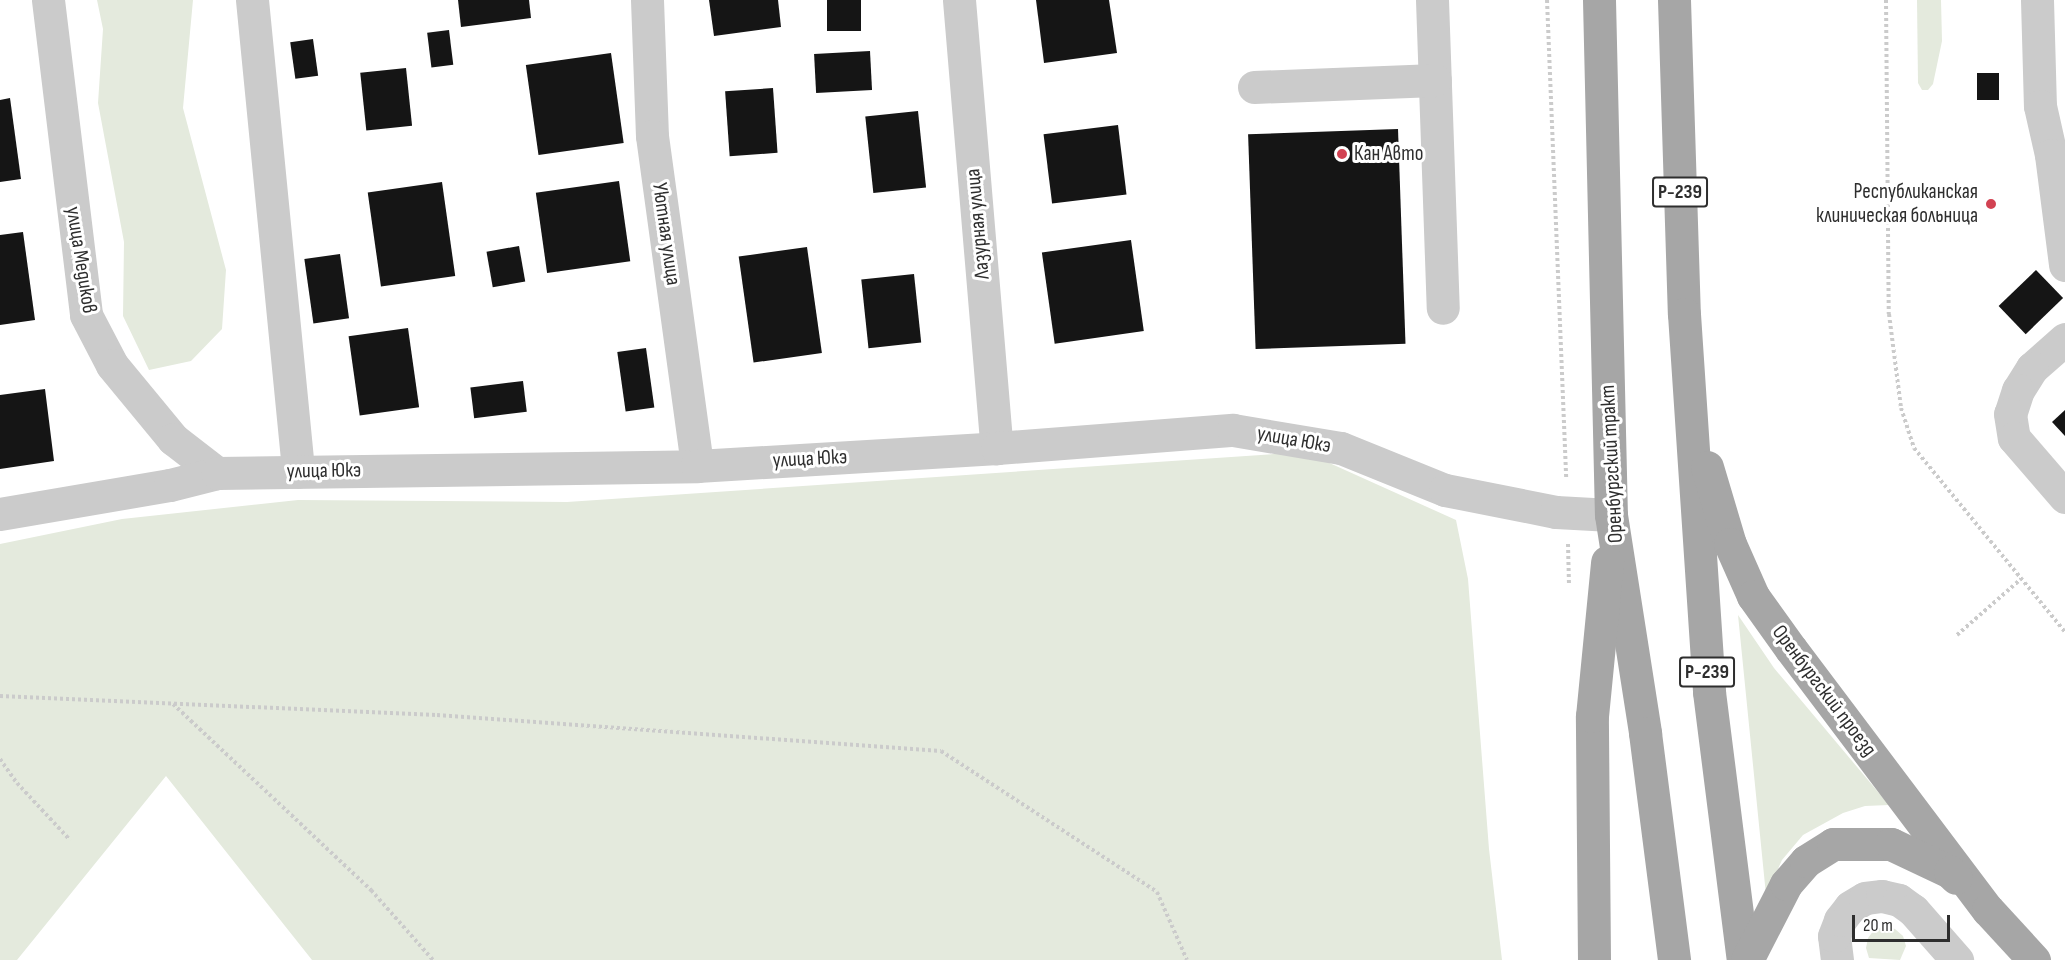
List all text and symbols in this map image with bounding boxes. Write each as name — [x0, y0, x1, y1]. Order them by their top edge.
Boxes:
place label: Кан Авто — [1354, 141, 1423, 167]
marker: Кан Авто — [1335, 147, 1349, 161]
street label: Лазурная улица — [961, 168, 995, 280]
road number: Р-239 — [1652, 175, 1708, 209]
place label: Республиканская клиническая больница — [1816, 179, 1978, 229]
street label: Уютная улица — [646, 181, 686, 287]
marker: Республиканская клиническая больница — [1982, 195, 2000, 213]
street label: улица Медиков — [60, 205, 102, 315]
street label: Оренбургский тракт — [1595, 384, 1629, 544]
street label: улица Юкэ — [1255, 421, 1333, 459]
street label: улица Юкэ — [772, 444, 848, 474]
street label: улица Юкэ — [287, 458, 361, 484]
street label: Оренбургский проезд — [1766, 620, 1882, 762]
road number: Р-239 — [1678, 655, 1736, 689]
scale bar — [1855, 903, 1952, 941]
text: 20 m — [1863, 915, 1893, 936]

